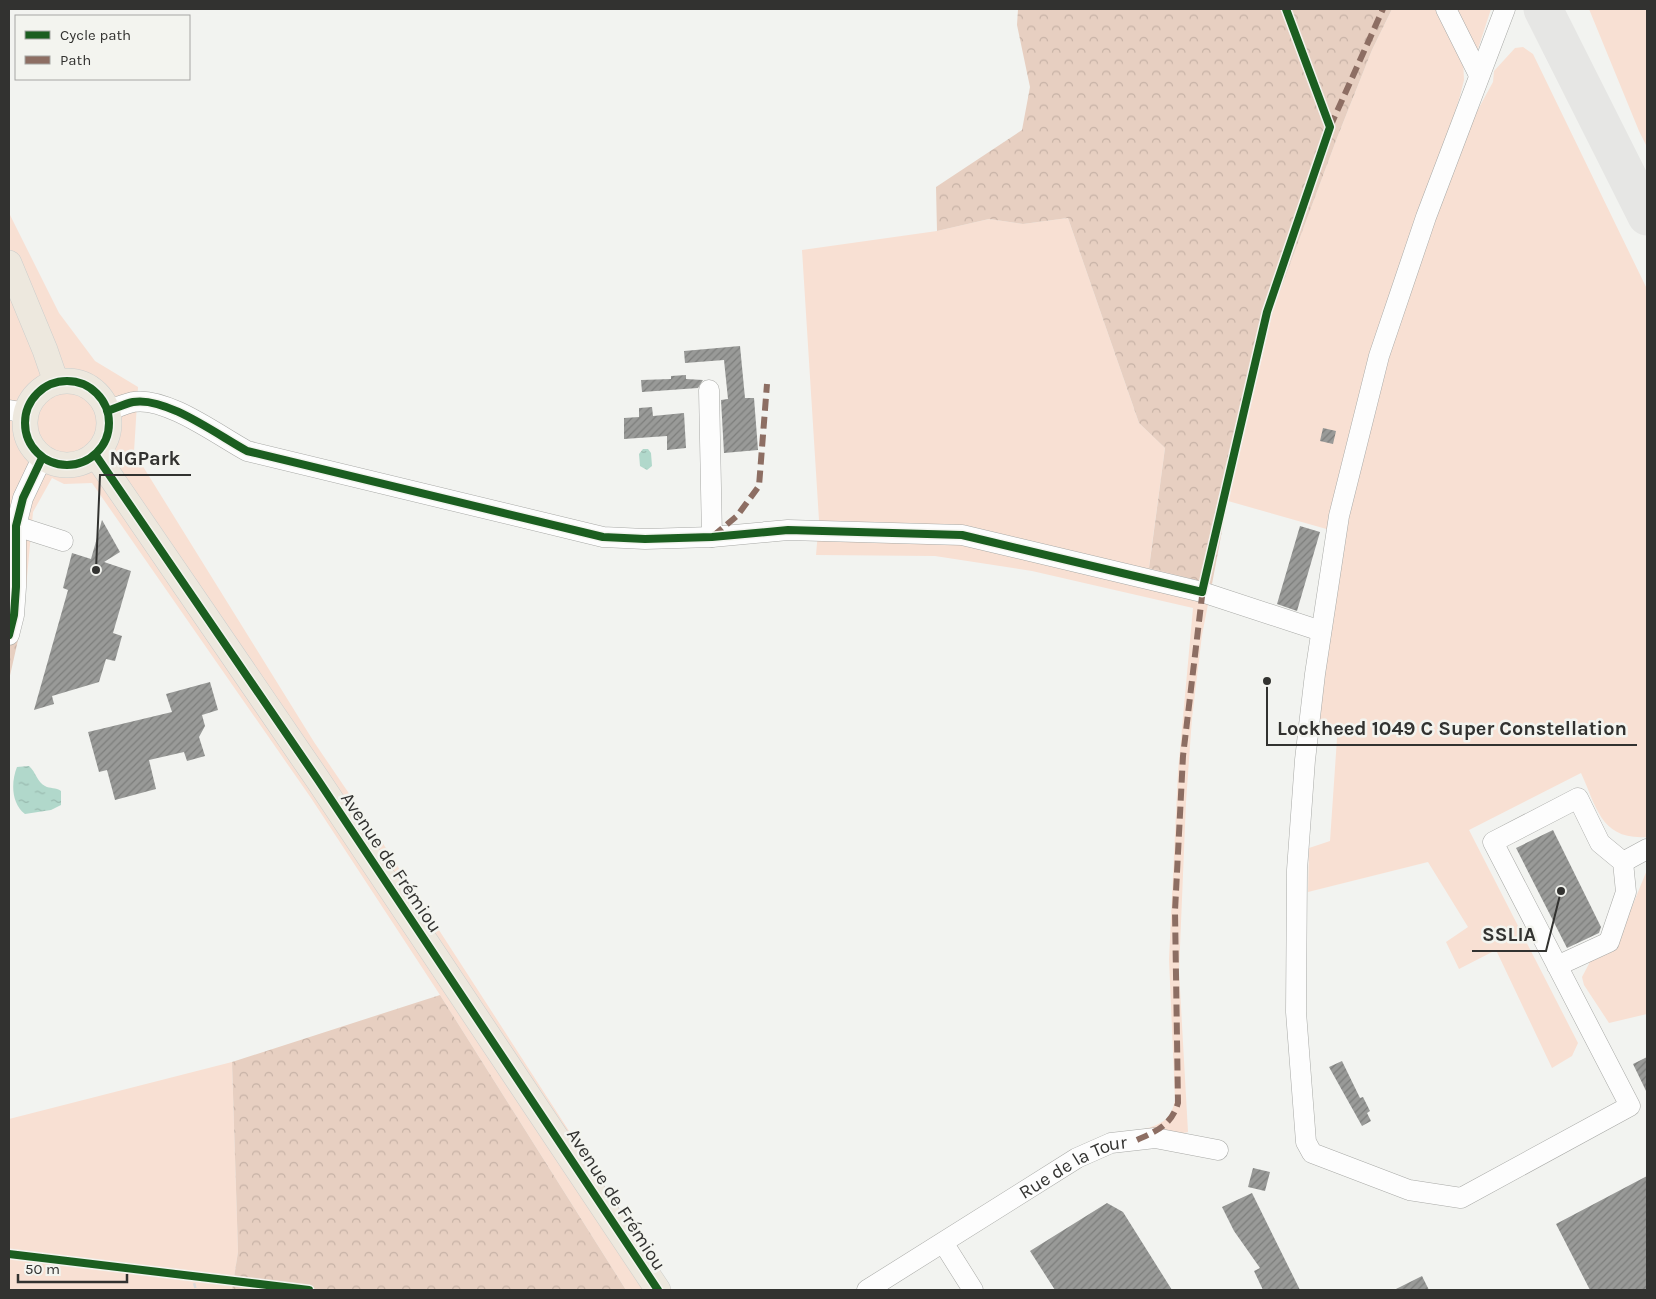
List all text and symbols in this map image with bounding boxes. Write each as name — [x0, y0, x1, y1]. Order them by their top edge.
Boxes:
legend — [15, 15, 190, 80]
text: Cycle path — [60, 26, 131, 44]
text: Path — [60, 51, 91, 69]
callout: NGPark — [100, 440, 191, 475]
text: NGPark — [110, 447, 181, 470]
callout: Lockheed 1049 C Super Constellation — [1267, 710, 1637, 745]
text: Lockheed 1049 C Super Constellation — [1277, 717, 1627, 740]
street label: Avenue de Frémiou — [336, 788, 446, 937]
callout: SSLIA — [1472, 916, 1546, 951]
text: SSLIA — [1482, 923, 1536, 946]
street label: Avenue de Frémiou — [562, 1125, 670, 1275]
street label: Rue de la Tour — [1015, 1131, 1128, 1204]
scale bar — [18, 1252, 126, 1284]
text: 50 m — [25, 1260, 60, 1278]

